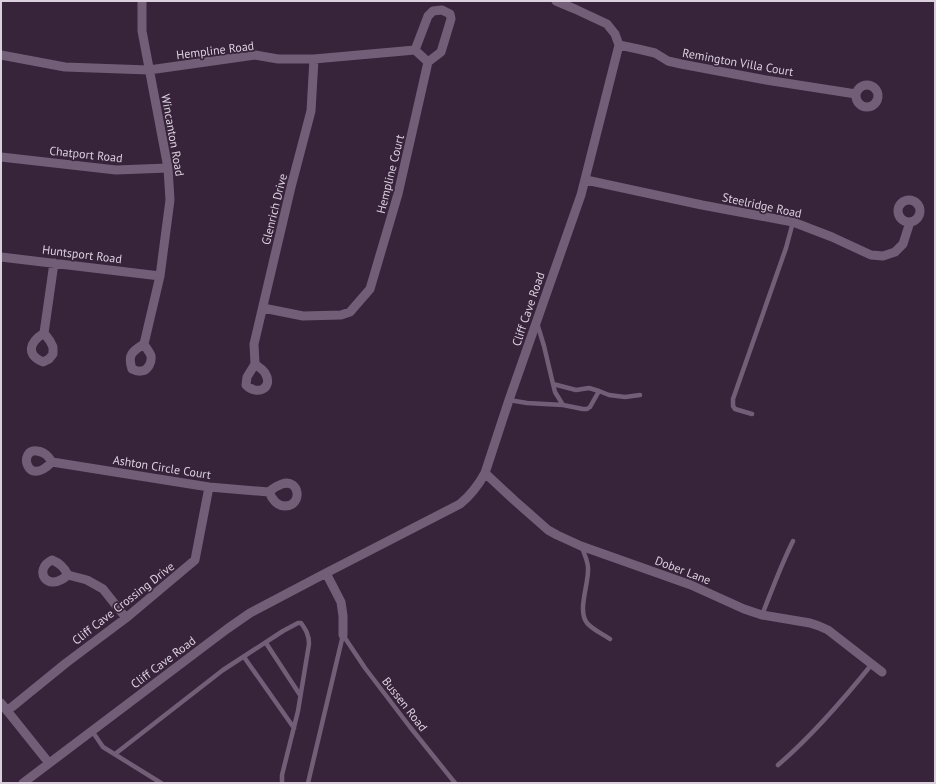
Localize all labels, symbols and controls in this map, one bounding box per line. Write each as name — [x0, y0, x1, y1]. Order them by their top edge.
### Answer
street label: Hempline Road — [175, 38, 255, 62]
street label: Remington Villa Court — [681, 45, 795, 79]
street label: Wincanton Road — [158, 93, 188, 177]
street label: Hempline Court — [373, 133, 407, 215]
street label: Chatport Road — [49, 143, 123, 165]
street label: Glenrich Drive — [258, 172, 290, 246]
street label: Steelridge Road — [721, 189, 803, 221]
street label: Huntsport Road — [41, 242, 123, 266]
street label: Cliff Cave Road — [508, 270, 548, 348]
street label: Ashton Circle Court — [112, 452, 212, 482]
street label: Dober Lane — [653, 552, 713, 588]
street label: Cliff Cave Crossing Drive — [69, 558, 177, 648]
street label: Cliff Cave Road — [128, 633, 198, 691]
street label: Bussen Road — [379, 674, 431, 734]

